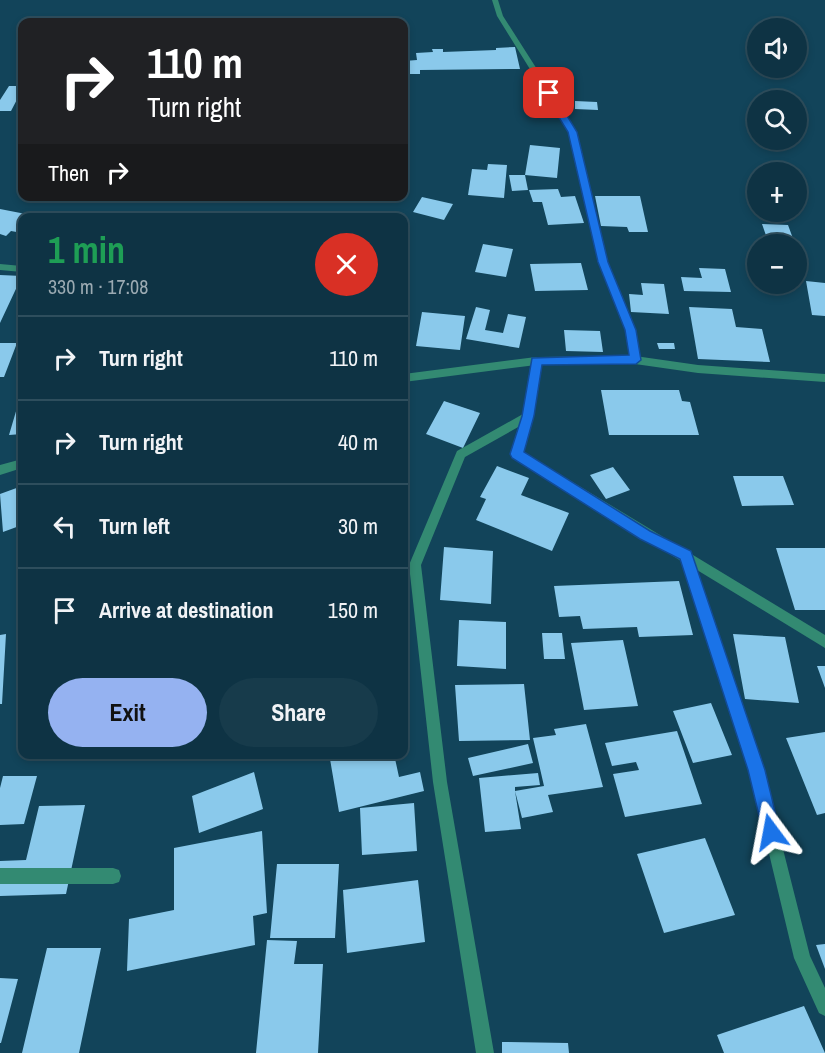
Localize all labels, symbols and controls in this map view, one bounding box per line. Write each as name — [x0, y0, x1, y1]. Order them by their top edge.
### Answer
map controls — [747, 18, 807, 294]
button: sound — [747, 18, 807, 78]
text: 110 m — [147, 35, 243, 91]
icon: right — [48, 42, 126, 120]
pin — [523, 67, 574, 118]
icon: arrive — [532, 76, 565, 109]
text: Turn right — [147, 89, 241, 125]
button: search — [747, 90, 807, 150]
icon: right — [101, 156, 134, 189]
text: Then — [48, 158, 89, 188]
button: + — [747, 162, 807, 222]
text: 1 min — [48, 226, 125, 274]
button: close — [315, 233, 378, 296]
button: − — [747, 234, 807, 294]
text: 330 m · 17:08 — [48, 273, 148, 300]
icon: right — [48, 342, 81, 375]
text: Turn right — [99, 343, 183, 373]
text: 110 m — [329, 343, 378, 373]
icon: right — [48, 426, 81, 459]
text: Turn right — [99, 427, 183, 457]
text: 40 m — [338, 427, 378, 457]
icon: left — [48, 510, 81, 543]
text: Turn left — [99, 511, 170, 541]
text: 30 m — [338, 511, 378, 541]
icon: arrive — [48, 594, 81, 627]
text: Arrive at destination — [99, 595, 273, 625]
text: 150 m — [328, 595, 378, 625]
button: Exit — [48, 678, 207, 747]
button: Share — [219, 678, 378, 747]
position arrow — [739, 800, 803, 864]

